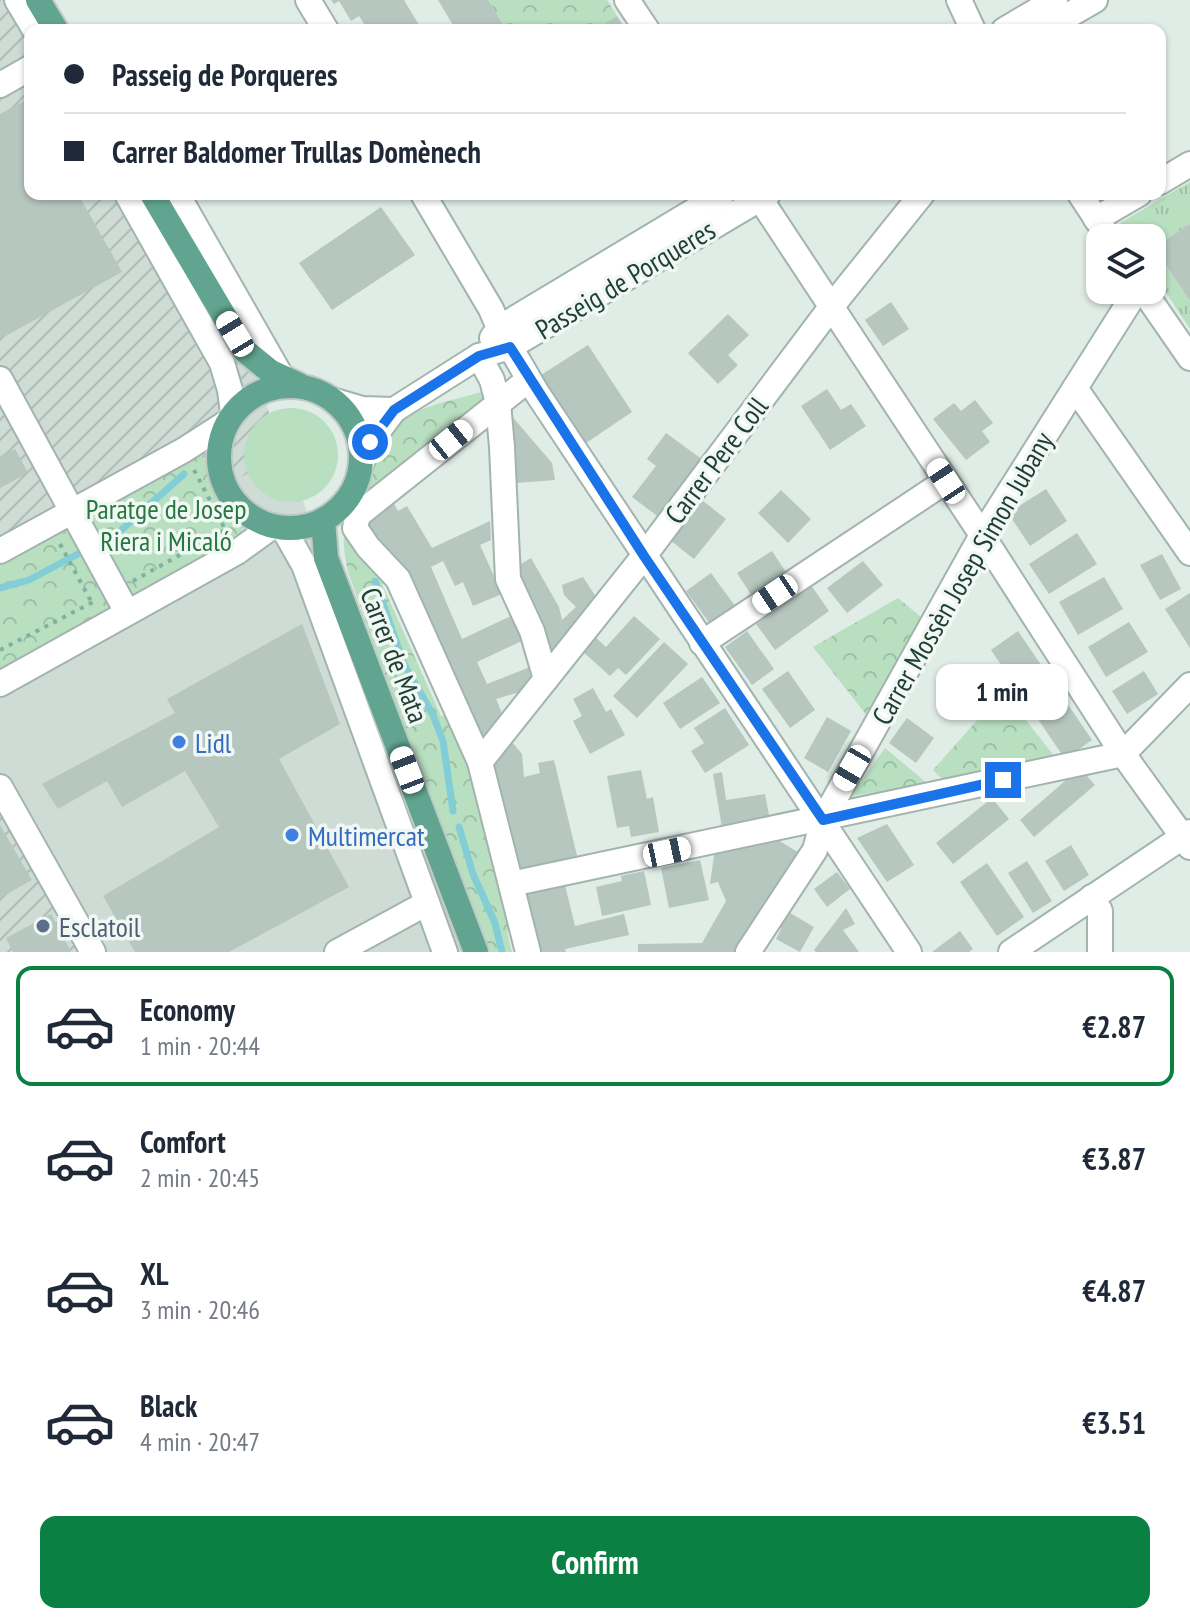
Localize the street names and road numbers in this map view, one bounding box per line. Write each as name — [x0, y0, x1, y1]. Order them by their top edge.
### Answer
street label: Passeig de Porqueres — [528, 211, 722, 347]
street label: Carrer Pere Coll — [656, 389, 776, 531]
street label: Carrer Mossèn Josep Simon Jubany — [863, 424, 1061, 731]
street label: Carrer de Mata — [352, 582, 438, 728]

